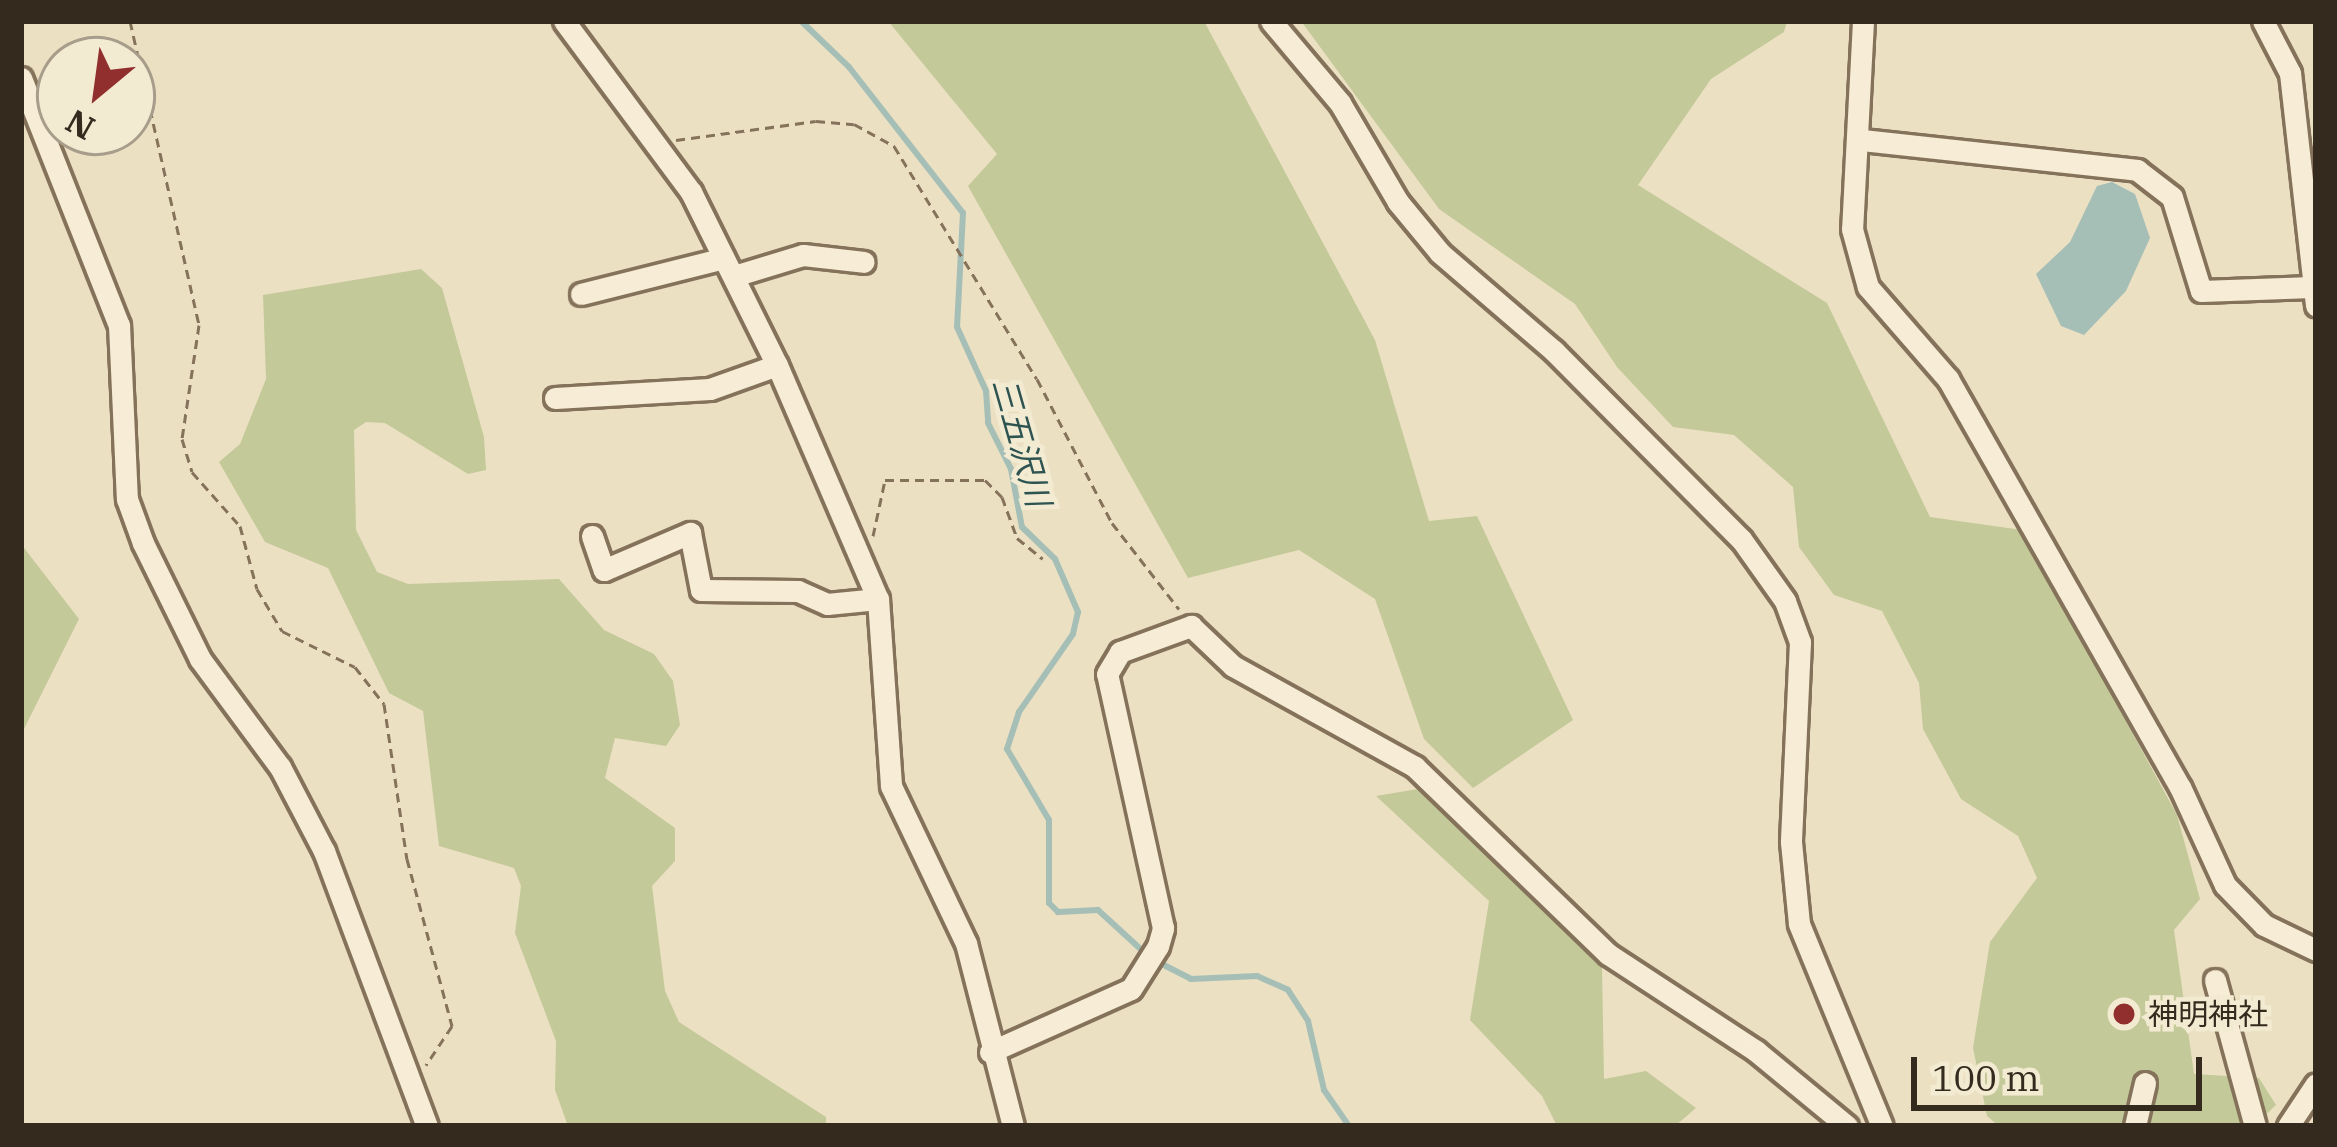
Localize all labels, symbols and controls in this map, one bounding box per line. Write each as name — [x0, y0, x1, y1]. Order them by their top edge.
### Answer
north arrow — [36, 36, 156, 156]
text: N — [58, 100, 102, 150]
water label: 三五沢川 — [985, 373, 1059, 511]
place label: 神明神社 — [2148, 996, 2268, 1032]
marker: 神明神社 — [2111, 1001, 2137, 1027]
scale bar — [1917, 1033, 2208, 1107]
text: 100 m — [1932, 1054, 2039, 1101]

